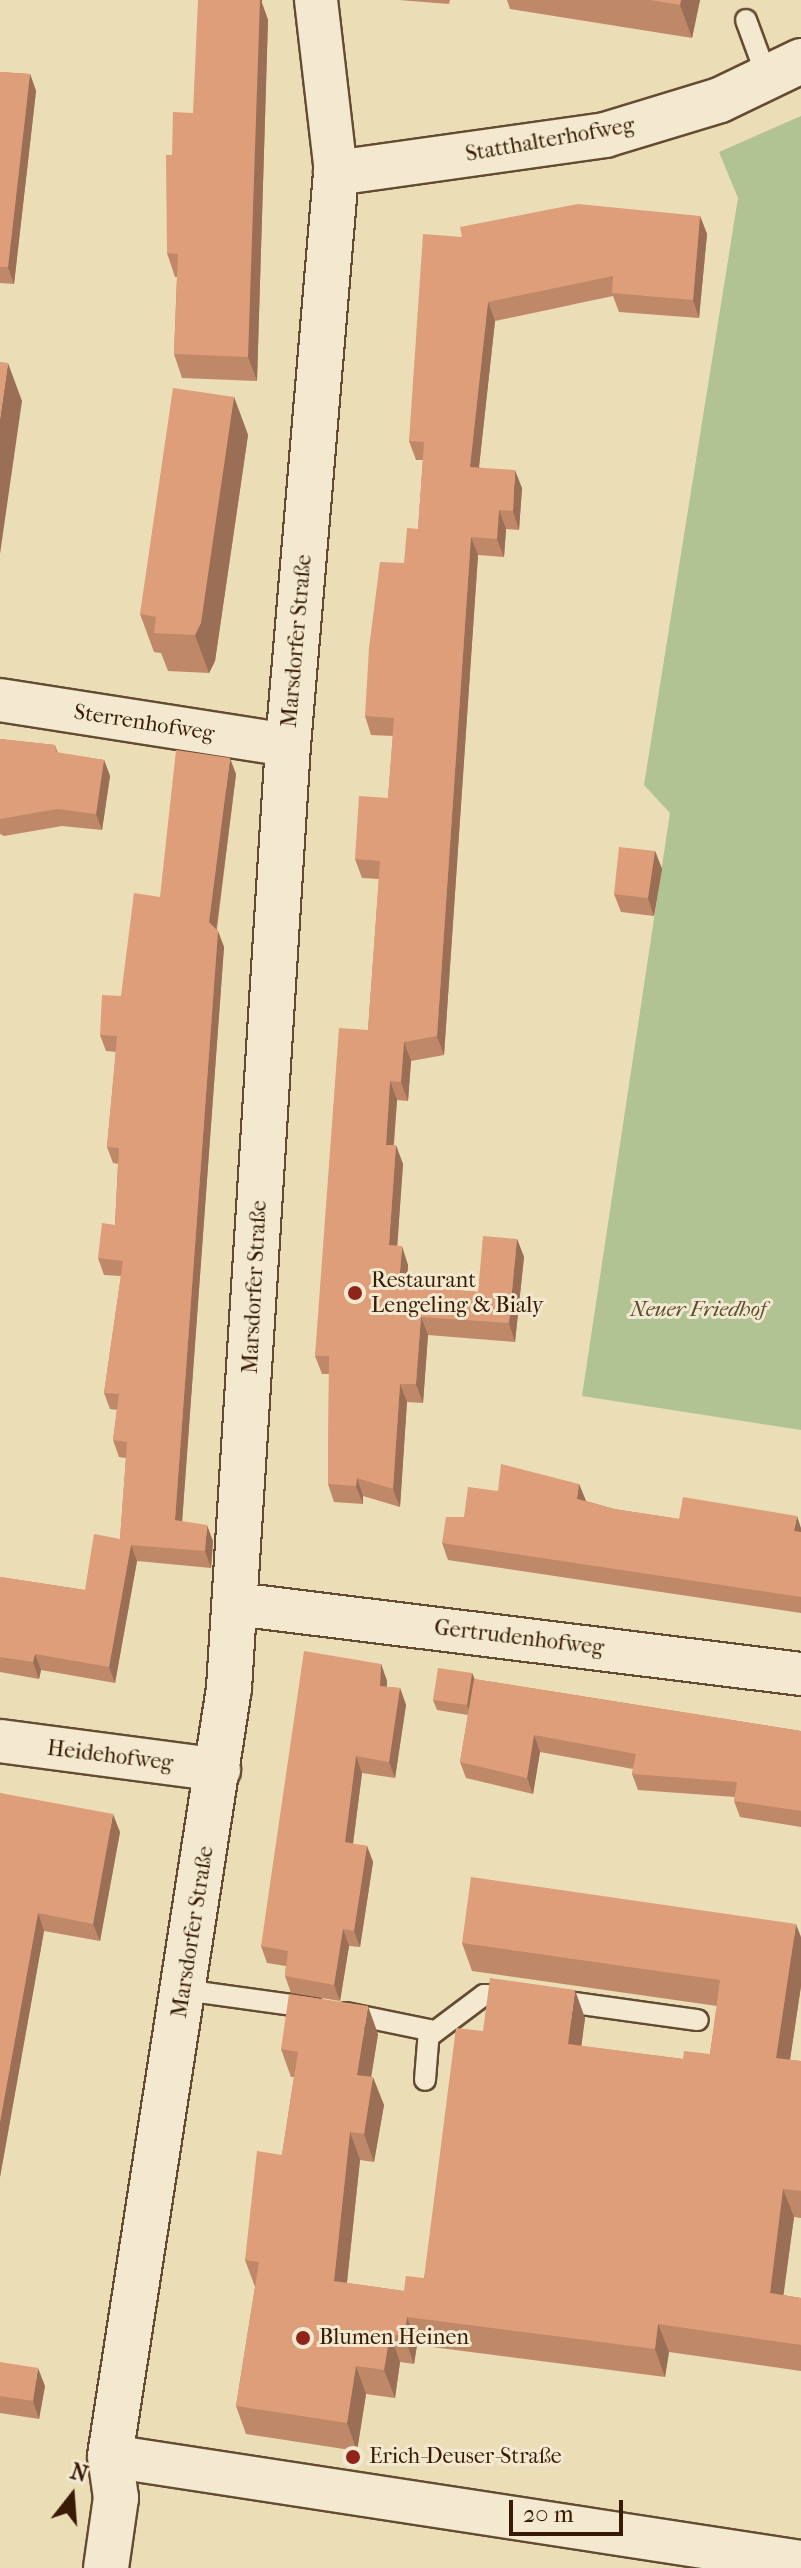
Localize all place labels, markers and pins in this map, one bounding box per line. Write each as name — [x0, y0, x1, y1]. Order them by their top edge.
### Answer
place label: Restaurant Lengeling & Bialy — [371, 1267, 544, 1318]
marker: Restaurant Lengeling & Bialy — [346, 1284, 364, 1302]
place label: Blumen Heinen — [319, 2325, 469, 2351]
marker: Blumen Heinen — [294, 2329, 312, 2347]
place label: Erich-Deuser-Straße — [369, 2444, 562, 2470]
marker: Erich-Deuser-Straße — [344, 2448, 362, 2466]

